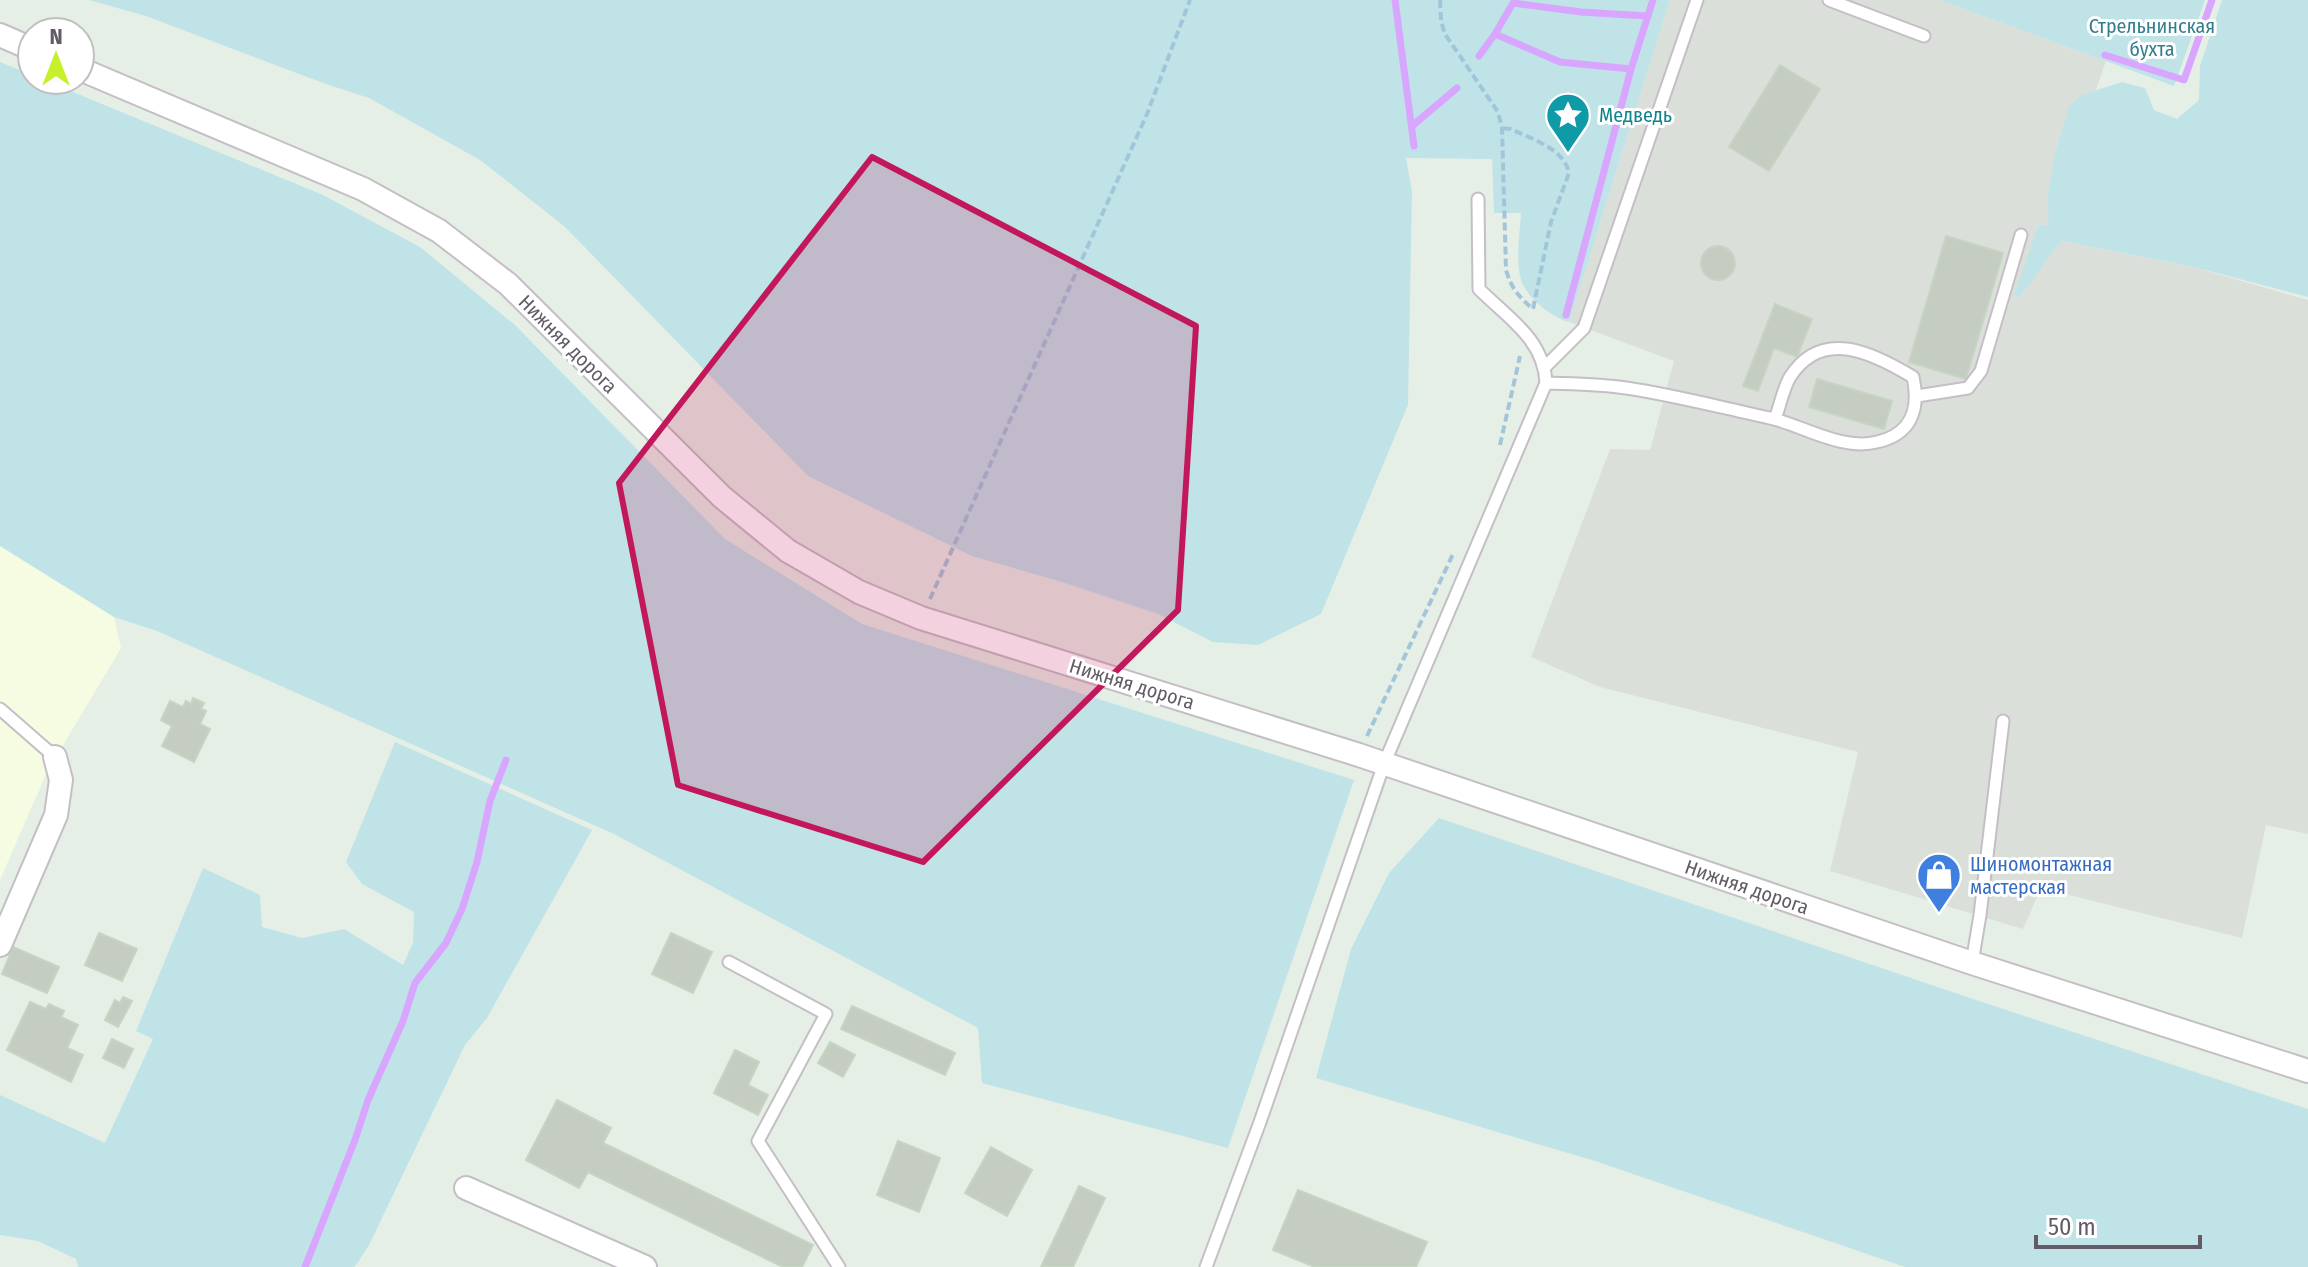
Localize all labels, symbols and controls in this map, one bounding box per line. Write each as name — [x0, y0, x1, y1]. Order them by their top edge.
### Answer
park label: Стрельнинская бухта — [2089, 14, 2215, 61]
north arrow — [16, 16, 96, 96]
text: N — [49, 23, 63, 50]
place icon: Медведь — [1544, 91, 1592, 154]
place label: Медведь — [1599, 103, 1672, 127]
street label: Нижняя дорога — [514, 290, 622, 398]
street label: Нижняя дорога — [1067, 654, 1197, 714]
shop icon: Шиномонтажная мастерская — [1915, 851, 1963, 914]
place label: Шиномонтажная мастерская — [1970, 852, 2112, 899]
street label: Нижняя дорога — [1682, 855, 1812, 919]
scale bar — [2036, 1199, 2200, 1249]
text: 50 m — [2048, 1213, 2096, 1241]

